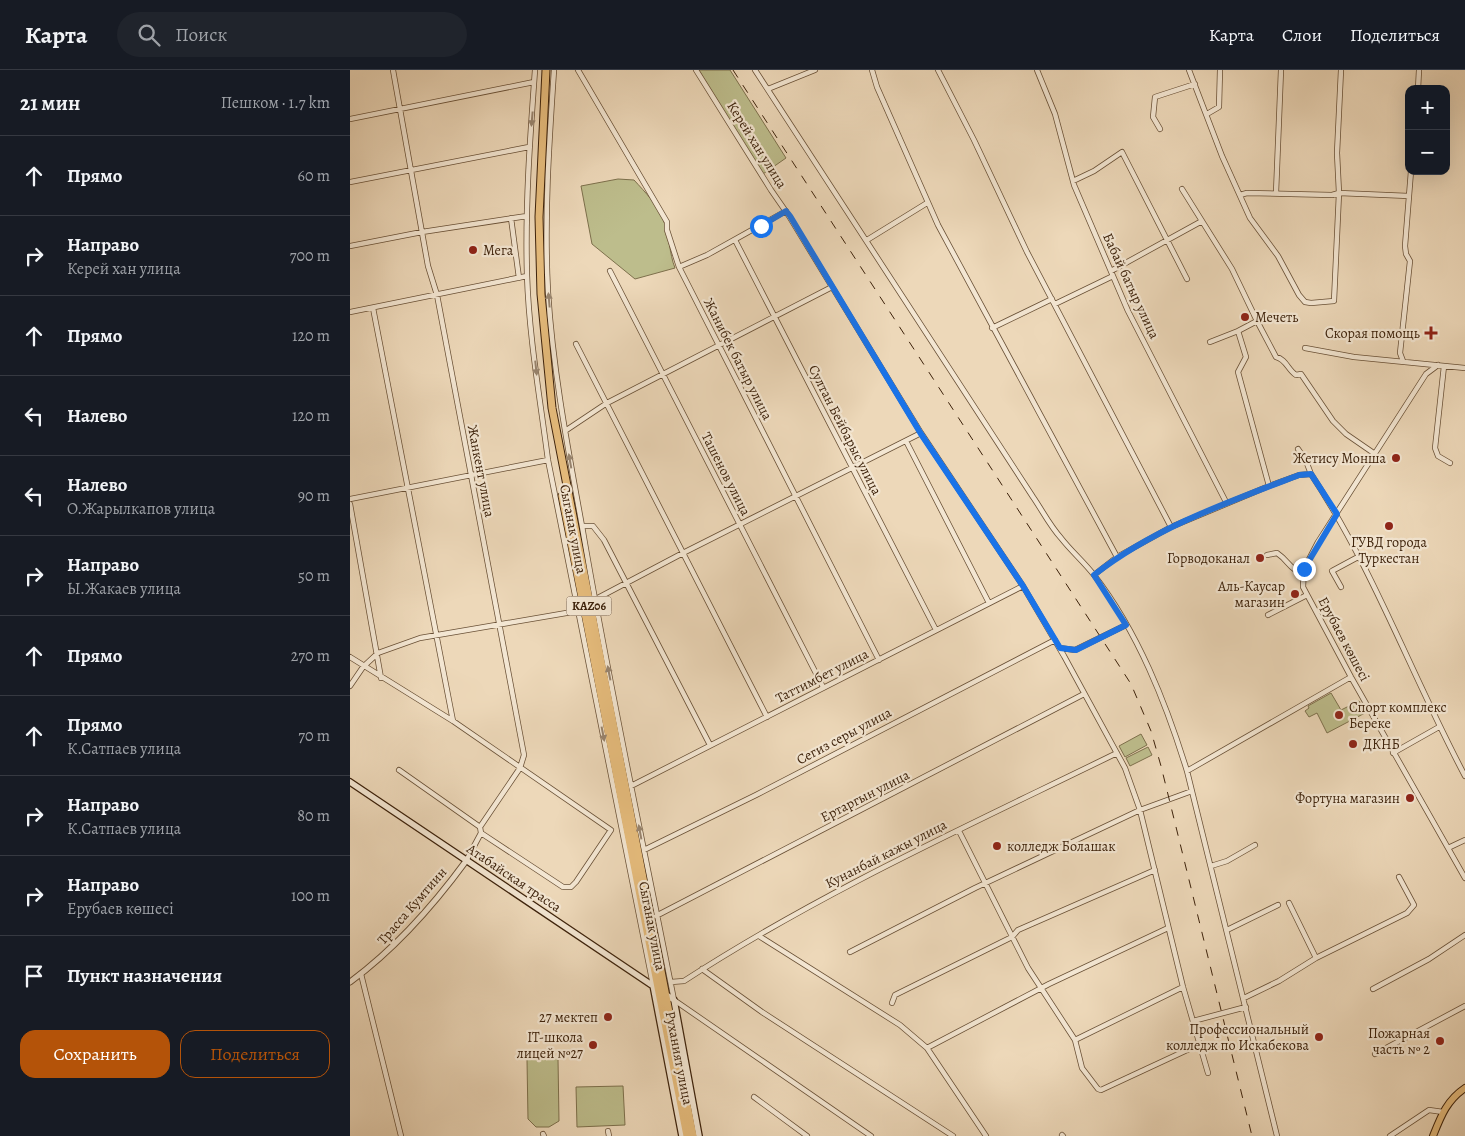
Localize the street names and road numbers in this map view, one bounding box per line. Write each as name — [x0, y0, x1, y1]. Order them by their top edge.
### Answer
street label: Керей хан улица — [723, 98, 792, 193]
street label: Бабай батыр улица — [1098, 230, 1164, 343]
street label: Жанибек батыр улица — [699, 295, 777, 424]
street label: Султан Бейбарыс улица — [804, 362, 886, 499]
street label: Жанкент улица — [463, 423, 499, 519]
street label: Ташенов улица — [697, 429, 756, 520]
street label: Сыганак улица — [555, 483, 591, 576]
street label: Ерубаев көшесі — [1314, 593, 1374, 685]
road number: KАZ06 — [566, 596, 612, 616]
street label: Таттимбет улица — [772, 644, 872, 708]
street label: Сегиз серы улица — [793, 703, 895, 769]
street label: Ертаргын улица — [817, 765, 913, 827]
street label: Кунанбай кажы улица — [822, 815, 951, 893]
street label: Атабайская трасса — [462, 839, 565, 917]
street label: Трасса Кумтиин — [373, 863, 451, 949]
street label: Сыганак улица — [634, 880, 670, 973]
street label: Руханият улица — [661, 1010, 698, 1107]

